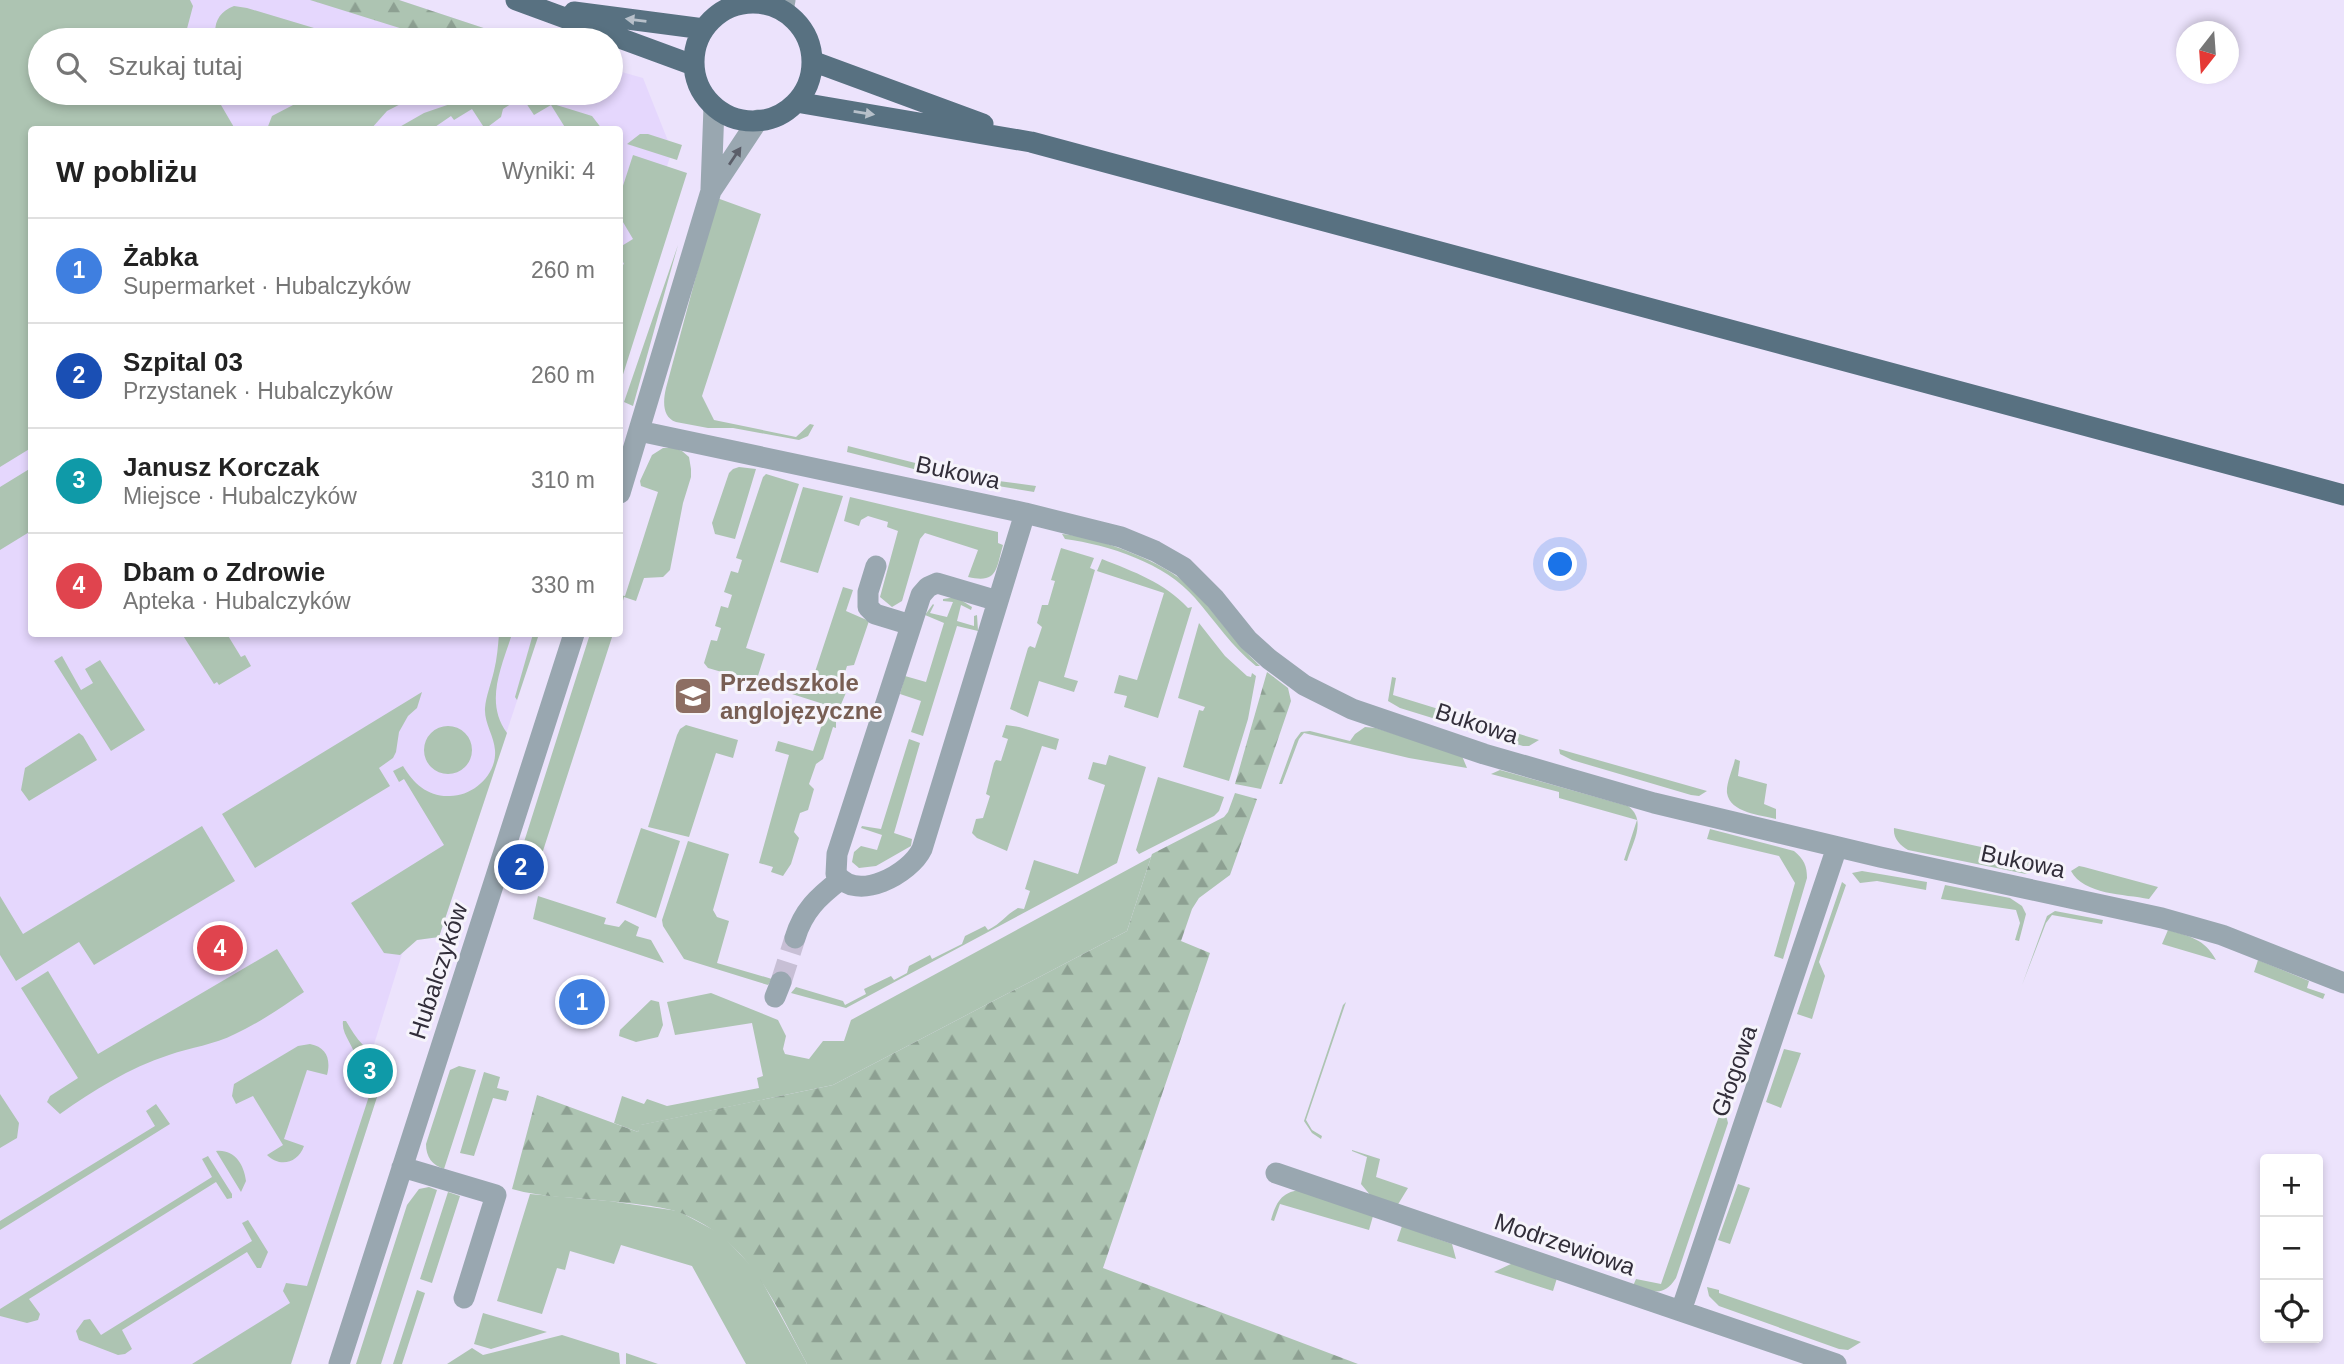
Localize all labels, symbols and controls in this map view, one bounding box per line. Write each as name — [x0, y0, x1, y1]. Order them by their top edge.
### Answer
one-way arrow — [625, 14, 647, 25]
north arrow — [2176, 21, 2239, 84]
search box — [28, 28, 623, 105]
icon: search — [52, 48, 90, 86]
text: Szukaj tutaj — [108, 51, 242, 81]
one-way arrow — [853, 108, 875, 119]
one-way arrow — [728, 147, 742, 165]
text: W pobliżu — [56, 155, 198, 188]
text: Wyniki: 4 — [502, 158, 595, 184]
text: Żabka — [123, 242, 198, 272]
text: 1 — [73, 257, 85, 283]
text: 260 m — [531, 257, 595, 283]
text: Supermarket · Hubalczyków — [123, 273, 411, 299]
text: Szpital 03 — [123, 347, 243, 377]
text: 2 — [73, 362, 85, 388]
text: 260 m — [531, 362, 595, 388]
text: Przystanek · Hubalczyków — [123, 378, 393, 404]
street label: Bukowa — [913, 450, 1003, 494]
text: Janusz Korczak — [123, 452, 320, 482]
text: 3 — [73, 467, 85, 493]
text: 310 m — [531, 467, 595, 493]
text: Miejsce · Hubalczyków — [123, 483, 357, 509]
your location — [1543, 547, 1577, 581]
text: Dbam o Zdrowie — [123, 557, 325, 587]
text: 4 — [73, 572, 85, 598]
text: 330 m — [531, 572, 595, 598]
text: Apteka · Hubalczyków — [123, 588, 351, 614]
place label: Przedszkole anglojęzyczne — [720, 669, 883, 724]
school or university icon: Przedszkole anglojęzyczne — [672, 675, 714, 717]
street label: Bukowa — [1432, 697, 1522, 749]
street label: Bukowa — [1978, 839, 2068, 883]
pin: 2 — [498, 841, 544, 893]
street label: Hubalczyków — [403, 899, 473, 1042]
pin: 4 — [197, 922, 243, 974]
pin: 1 — [559, 976, 605, 1028]
street label: Głogowa — [1706, 1021, 1762, 1120]
pin: 3 — [347, 1045, 393, 1097]
map controls — [2260, 1154, 2323, 1343]
button: + — [2260, 1154, 2323, 1217]
street label: Modrzewiowa — [1491, 1207, 1639, 1281]
button: − — [2260, 1217, 2323, 1280]
button: locate — [2260, 1280, 2323, 1343]

